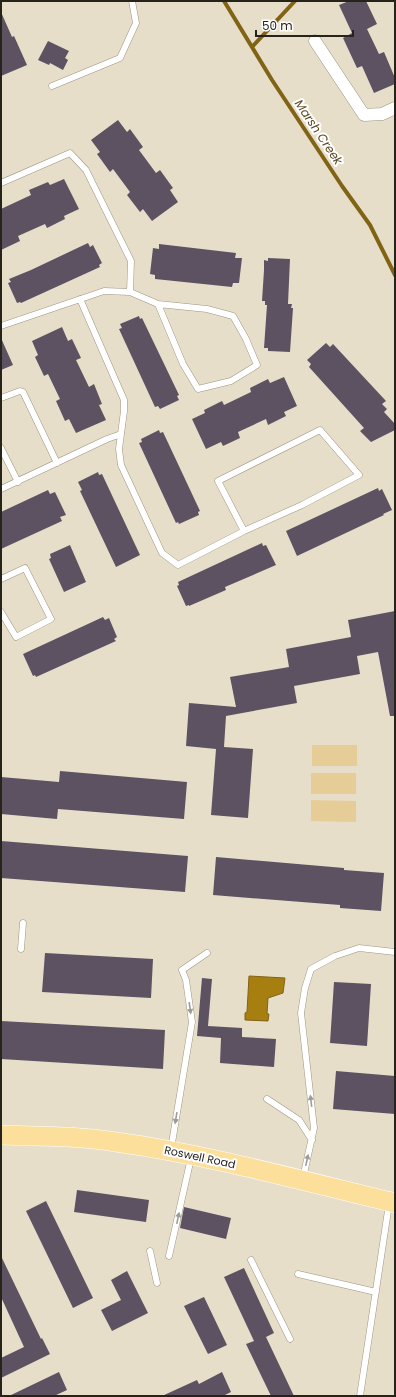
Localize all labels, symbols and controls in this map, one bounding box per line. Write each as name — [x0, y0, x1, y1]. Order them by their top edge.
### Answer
scale bar — [256, 12, 353, 38]
text: 50 m — [262, 17, 293, 34]
water label: Marsh Creek — [291, 96, 348, 169]
one-way arrow — [187, 1002, 193, 1014]
one-way arrow — [308, 1095, 314, 1107]
one-way arrow — [173, 1112, 179, 1124]
street label: Roswell Road — [163, 1142, 237, 1172]
one-way arrow — [305, 1154, 311, 1167]
one-way arrow — [175, 1212, 181, 1224]

